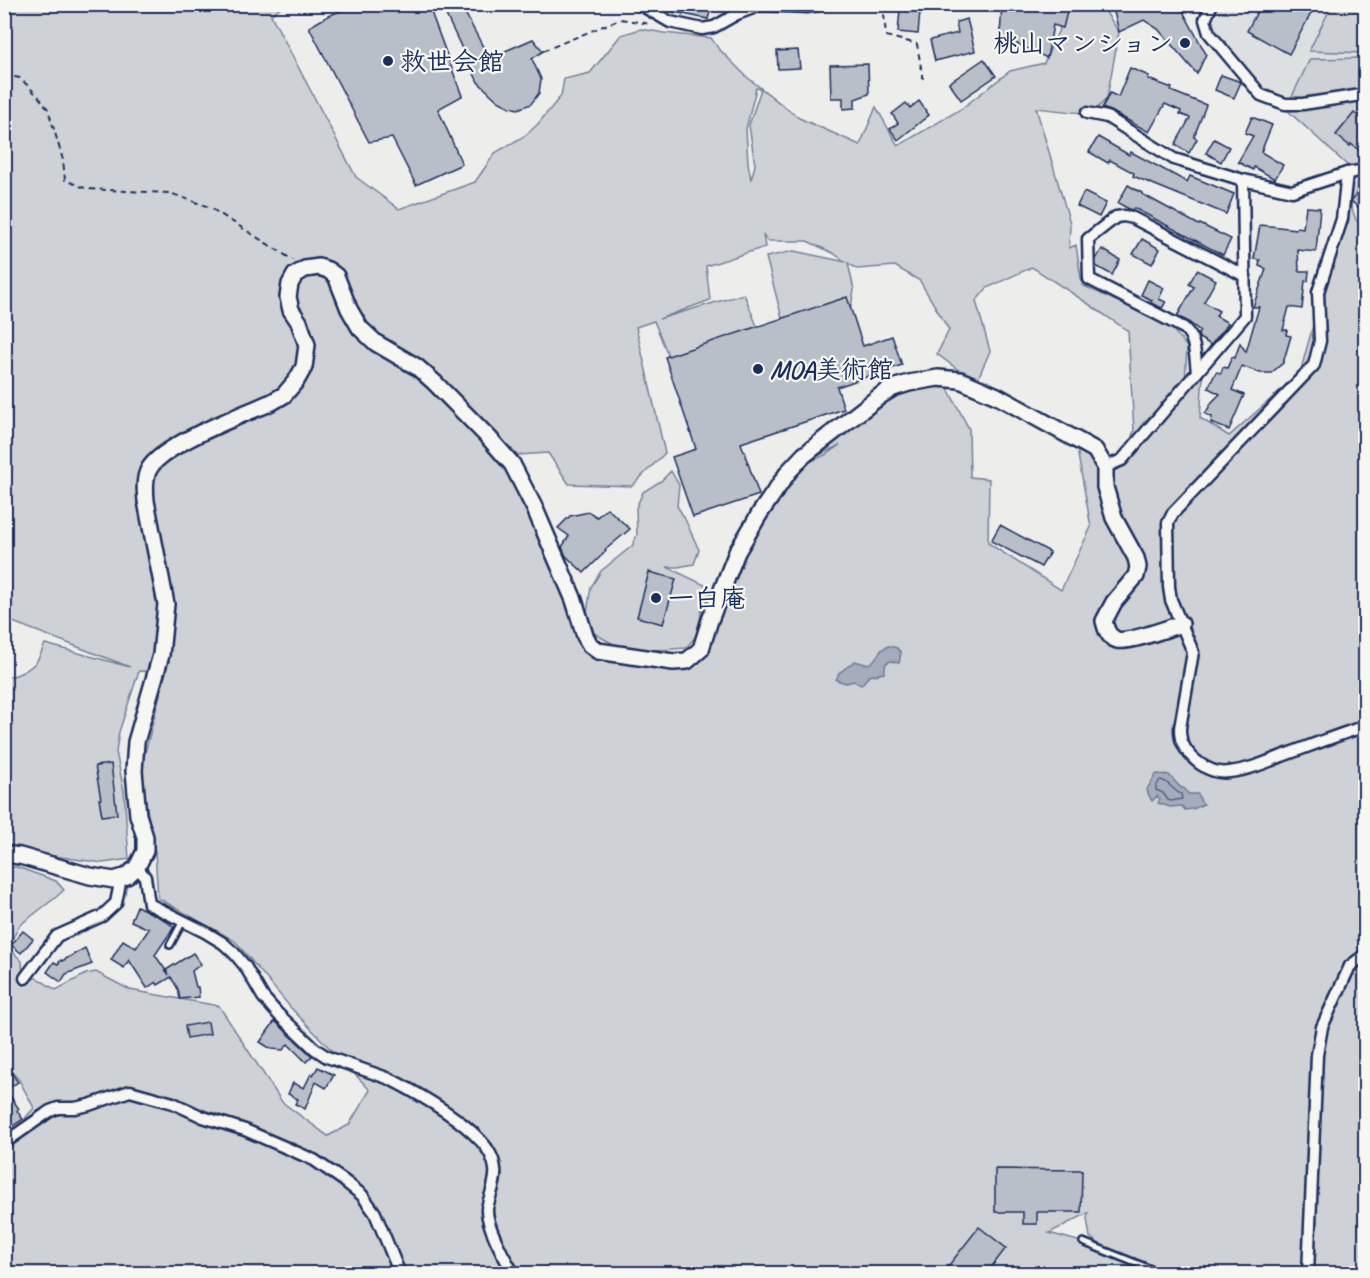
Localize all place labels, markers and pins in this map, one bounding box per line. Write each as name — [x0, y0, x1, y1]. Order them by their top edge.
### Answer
place label: 桃山マンション — [993, 27, 1173, 60]
marker: 桃山マンション — [1178, 36, 1192, 50]
place label: 救世会館 — [400, 45, 504, 78]
marker: 救世会館 — [381, 54, 395, 68]
place label: MOA美術館 — [770, 353, 893, 386]
marker: MOA美術館 — [751, 362, 765, 376]
place label: 一白庵 — [668, 582, 746, 615]
marker: 一白庵 — [649, 591, 663, 605]

